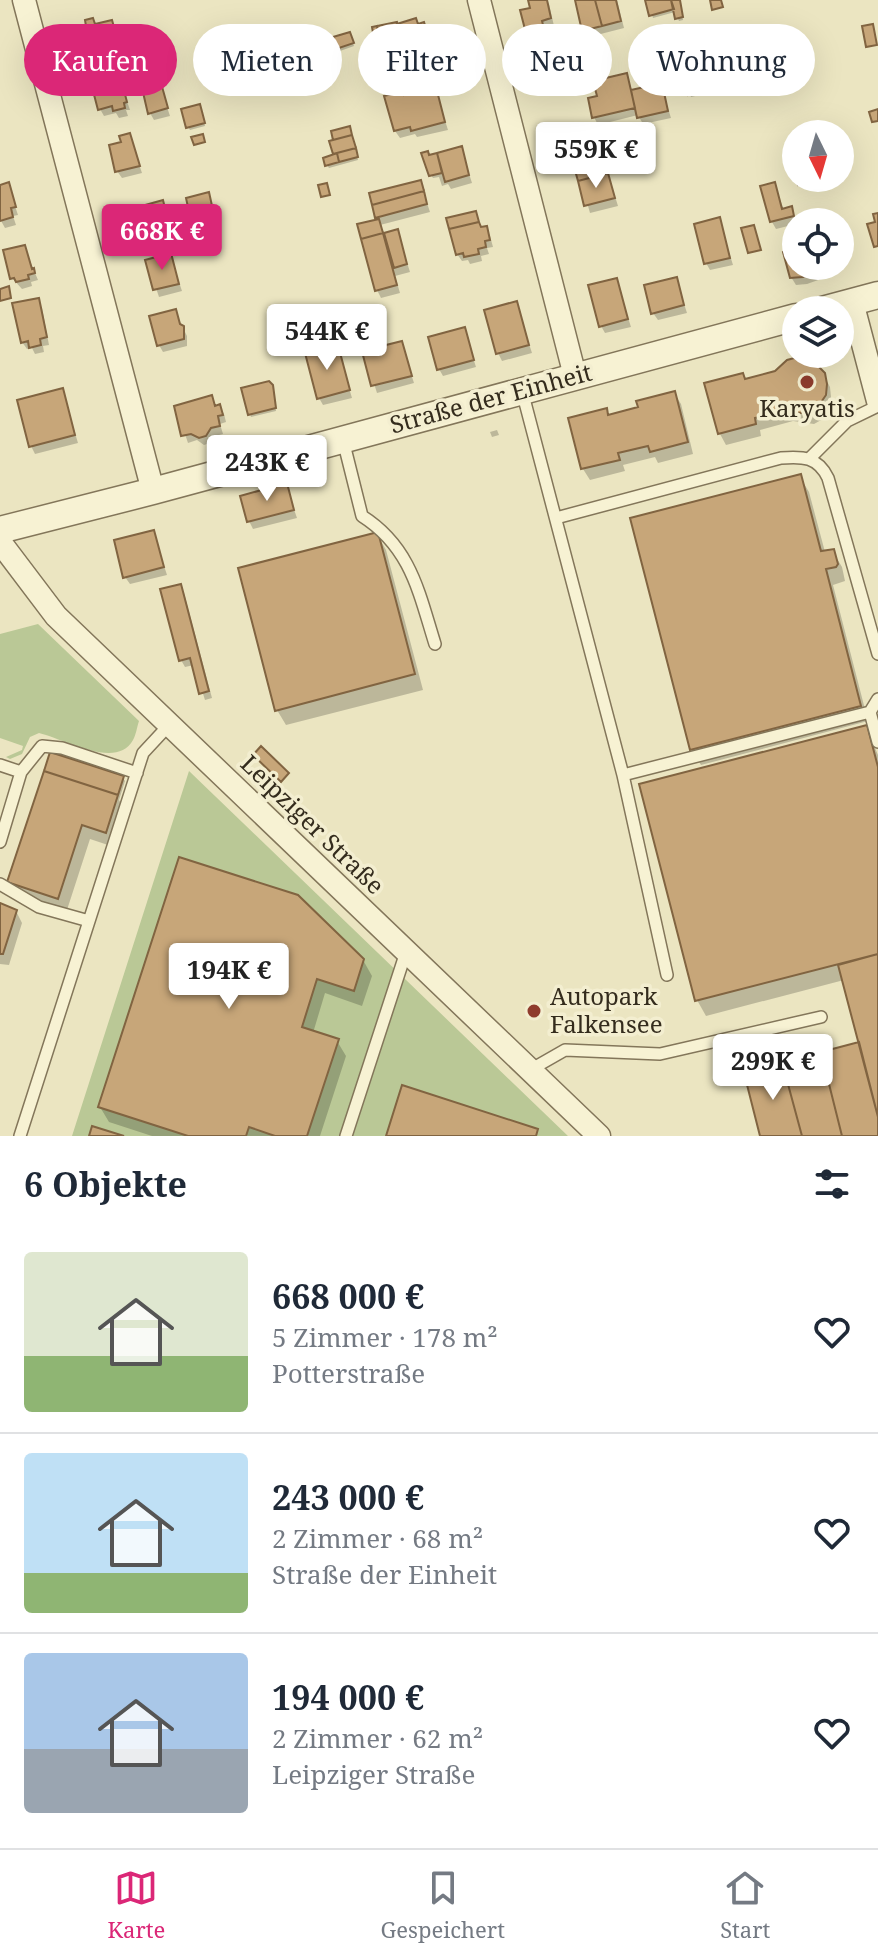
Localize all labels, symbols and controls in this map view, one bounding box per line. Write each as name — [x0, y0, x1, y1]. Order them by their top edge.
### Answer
chip: Kaufen — [24, 24, 177, 96]
chip: Mieten — [193, 24, 342, 96]
chip: Filter — [358, 24, 486, 96]
chip: Neu — [502, 24, 612, 96]
chip: Wohnung — [628, 24, 815, 96]
north arrow — [782, 120, 854, 192]
map controls — [782, 120, 854, 368]
pin: 559K € — [531, 122, 661, 190]
text: 559K € — [554, 130, 638, 166]
pin: 668K € — [97, 204, 227, 272]
button: locate — [782, 208, 854, 280]
text: 668K € — [120, 212, 204, 248]
button: layers — [782, 296, 854, 368]
pin: 544K € — [262, 304, 392, 372]
text: 544K € — [285, 312, 369, 348]
street label: Straße der Einheit — [386, 355, 595, 440]
marker: Karyatis — [798, 373, 816, 391]
place label: Karyatis — [759, 391, 855, 424]
pin: 243K € — [202, 435, 332, 503]
text: 243K € — [225, 443, 309, 479]
street label: Leipziger Straße — [234, 747, 392, 901]
pin: 194K € — [164, 943, 294, 1011]
text: 194K € — [187, 951, 271, 987]
place label: Autopark Falkensee — [550, 979, 663, 1040]
marker: Autopark Falkensee — [525, 1002, 543, 1020]
pin: 299K € — [708, 1034, 838, 1102]
text: 299K € — [731, 1042, 815, 1078]
text: 6 Objekte — [24, 1161, 187, 1207]
icon: filters — [810, 1162, 854, 1206]
text: 668 000 € — [272, 1273, 424, 1319]
icon: home — [88, 1284, 184, 1380]
icon: heart — [810, 1310, 854, 1354]
text: 5 Zimmer · 178 m² — [272, 1319, 498, 1355]
text: Potterstraße — [272, 1355, 425, 1391]
text: 243 000 € — [272, 1474, 424, 1520]
icon: home — [88, 1485, 184, 1581]
icon: heart — [810, 1511, 854, 1555]
text: 2 Zimmer · 68 m² — [272, 1520, 483, 1556]
text: Straße der Einheit — [272, 1556, 497, 1592]
text: 194 000 € — [272, 1674, 424, 1720]
icon: home — [88, 1685, 184, 1781]
icon: heart — [810, 1711, 854, 1755]
text: 2 Zimmer · 62 m² — [272, 1720, 483, 1756]
text: Leipziger Straße — [272, 1756, 475, 1792]
tab: Karte — [108, 1866, 165, 1944]
tab: Gespeichert — [381, 1866, 505, 1944]
tab: Start — [720, 1866, 770, 1944]

